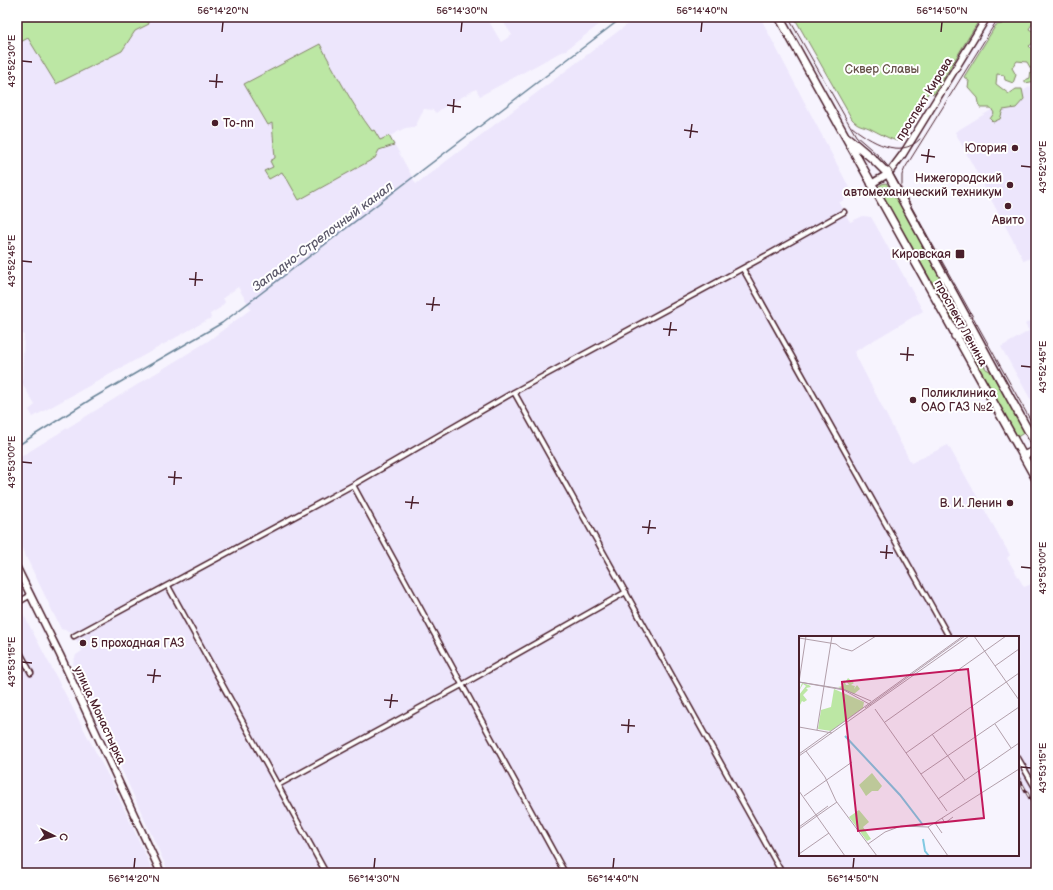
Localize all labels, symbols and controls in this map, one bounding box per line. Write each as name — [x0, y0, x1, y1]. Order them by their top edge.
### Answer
text: 56°14'20"N — [197, 5, 249, 17]
text: 56°14'30"N — [436, 5, 488, 17]
text: 56°14'40"N — [676, 5, 728, 17]
text: 56°14'50"N — [916, 5, 968, 17]
text: 43°52'30"E — [6, 34, 18, 87]
street label: проспект Кирова — [893, 55, 956, 144]
park label: Сквер Славы — [845, 62, 919, 77]
place label: To-nn — [223, 116, 254, 131]
marker: To-nn — [210, 118, 220, 128]
text: 43°52'30"E — [1037, 140, 1049, 193]
place label: Югория — [964, 141, 1007, 156]
marker: Югория — [1010, 143, 1020, 153]
place label: Нижегородский автомеханический техникум — [844, 171, 1002, 200]
water label: Западно-Стрелочный канал — [249, 178, 397, 295]
marker: Нижегородский автомеханический техникум — [1005, 180, 1015, 190]
marker: Авито — [1003, 201, 1013, 211]
place label: Авито — [991, 213, 1024, 228]
text: 43°52'45"E — [6, 234, 18, 287]
place label: Кировская — [891, 247, 951, 262]
marker: Кировская — [954, 248, 966, 260]
street label: проспект Ленина — [931, 277, 990, 369]
text: 43°52'45"E — [1037, 340, 1049, 393]
place label: Поликлиника ОАО ГАЗ №2 — [921, 386, 996, 415]
marker: Поликлиника ОАО ГАЗ №2 — [908, 395, 918, 405]
text: 43°53'00"E — [6, 435, 18, 488]
place label: В. И. Ленин — [940, 496, 1002, 511]
marker: В. И. Ленин — [1005, 498, 1015, 508]
text: 43°53'00"E — [1037, 541, 1049, 594]
text: 43°53'15"E — [6, 636, 18, 687]
place label: 5 проходная ГАЗ — [91, 636, 184, 651]
inset map — [799, 636, 1019, 856]
marker: 5 проходная ГАЗ — [78, 638, 88, 648]
street label: улица Монастырка — [70, 664, 129, 767]
text: 43°53'15"E — [1037, 742, 1049, 793]
north arrow — [34, 816, 74, 856]
text: С — [57, 833, 70, 842]
text: 56°14'20"N — [108, 873, 160, 885]
text: 56°14'30"N — [348, 873, 400, 885]
text: 56°14'40"N — [587, 873, 639, 885]
text: 56°14'50"N — [827, 873, 879, 885]

